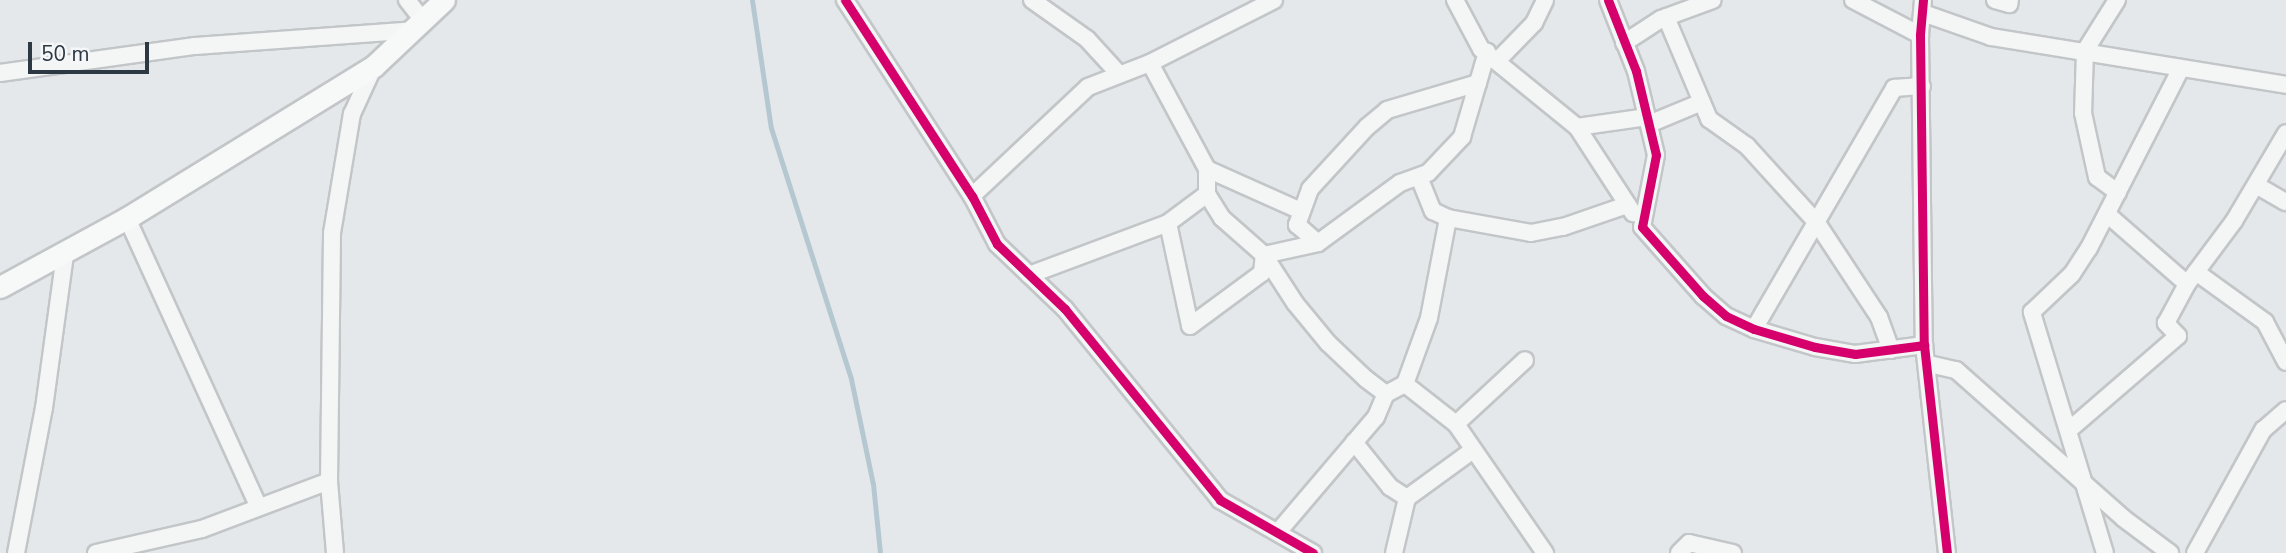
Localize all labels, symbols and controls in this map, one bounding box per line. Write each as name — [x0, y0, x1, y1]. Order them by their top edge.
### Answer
scale bar — [32, 28, 152, 72]
text: 50 m — [41, 40, 90, 68]

